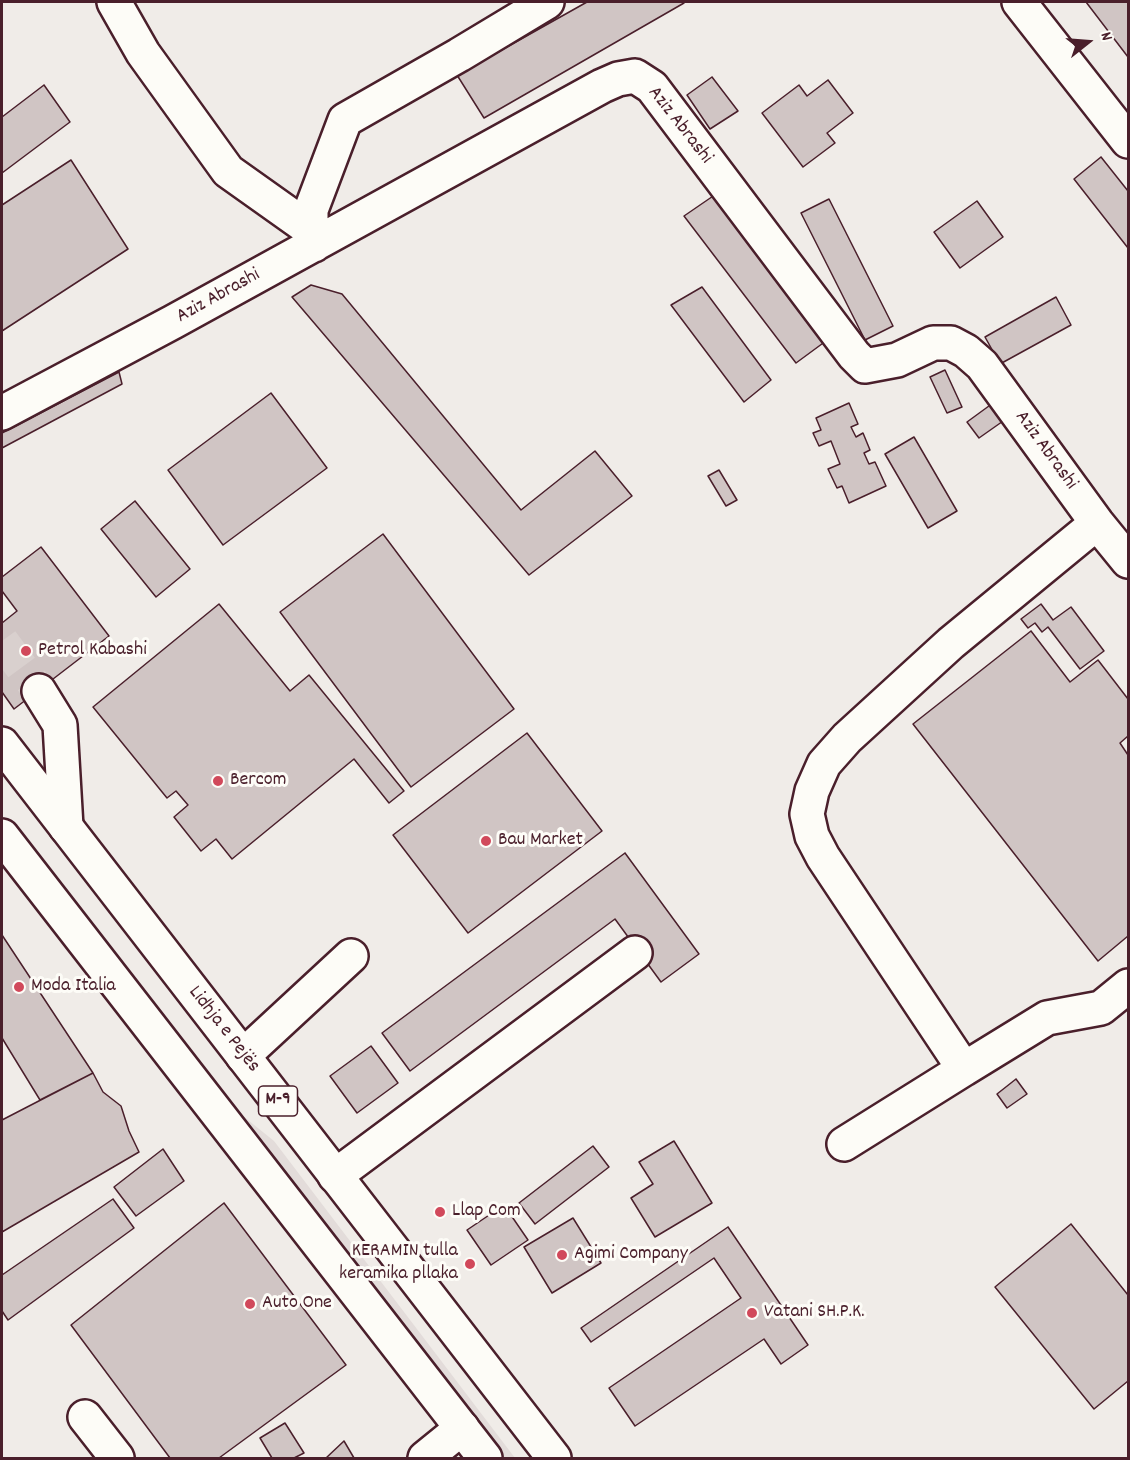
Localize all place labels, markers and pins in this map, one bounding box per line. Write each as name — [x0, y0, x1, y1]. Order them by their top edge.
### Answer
place label: Petrol Kabashi — [38, 639, 147, 663]
marker: Petrol Kabashi — [19, 644, 33, 658]
place label: Bercom — [230, 769, 286, 793]
marker: Bercom — [211, 774, 225, 788]
place label: Bau Market — [498, 829, 583, 853]
marker: Bau Market — [479, 834, 493, 848]
place label: Moda Italia — [31, 975, 116, 999]
marker: Moda Italia — [12, 980, 26, 994]
place label: Llap Com — [452, 1200, 521, 1224]
marker: Llap Com — [433, 1205, 447, 1219]
place label: KERAMIN tulla keramika pllaka — [339, 1240, 458, 1287]
place label: Agimi Company — [574, 1243, 688, 1267]
marker: Agimi Company — [555, 1248, 569, 1262]
marker: KERAMIN tulla keramika pllaka — [463, 1257, 477, 1271]
place label: Auto One — [262, 1292, 332, 1316]
marker: Auto One — [243, 1297, 257, 1311]
place label: Vatani SH.P.K. — [764, 1301, 865, 1325]
marker: Vatani SH.P.K. — [745, 1306, 759, 1320]

